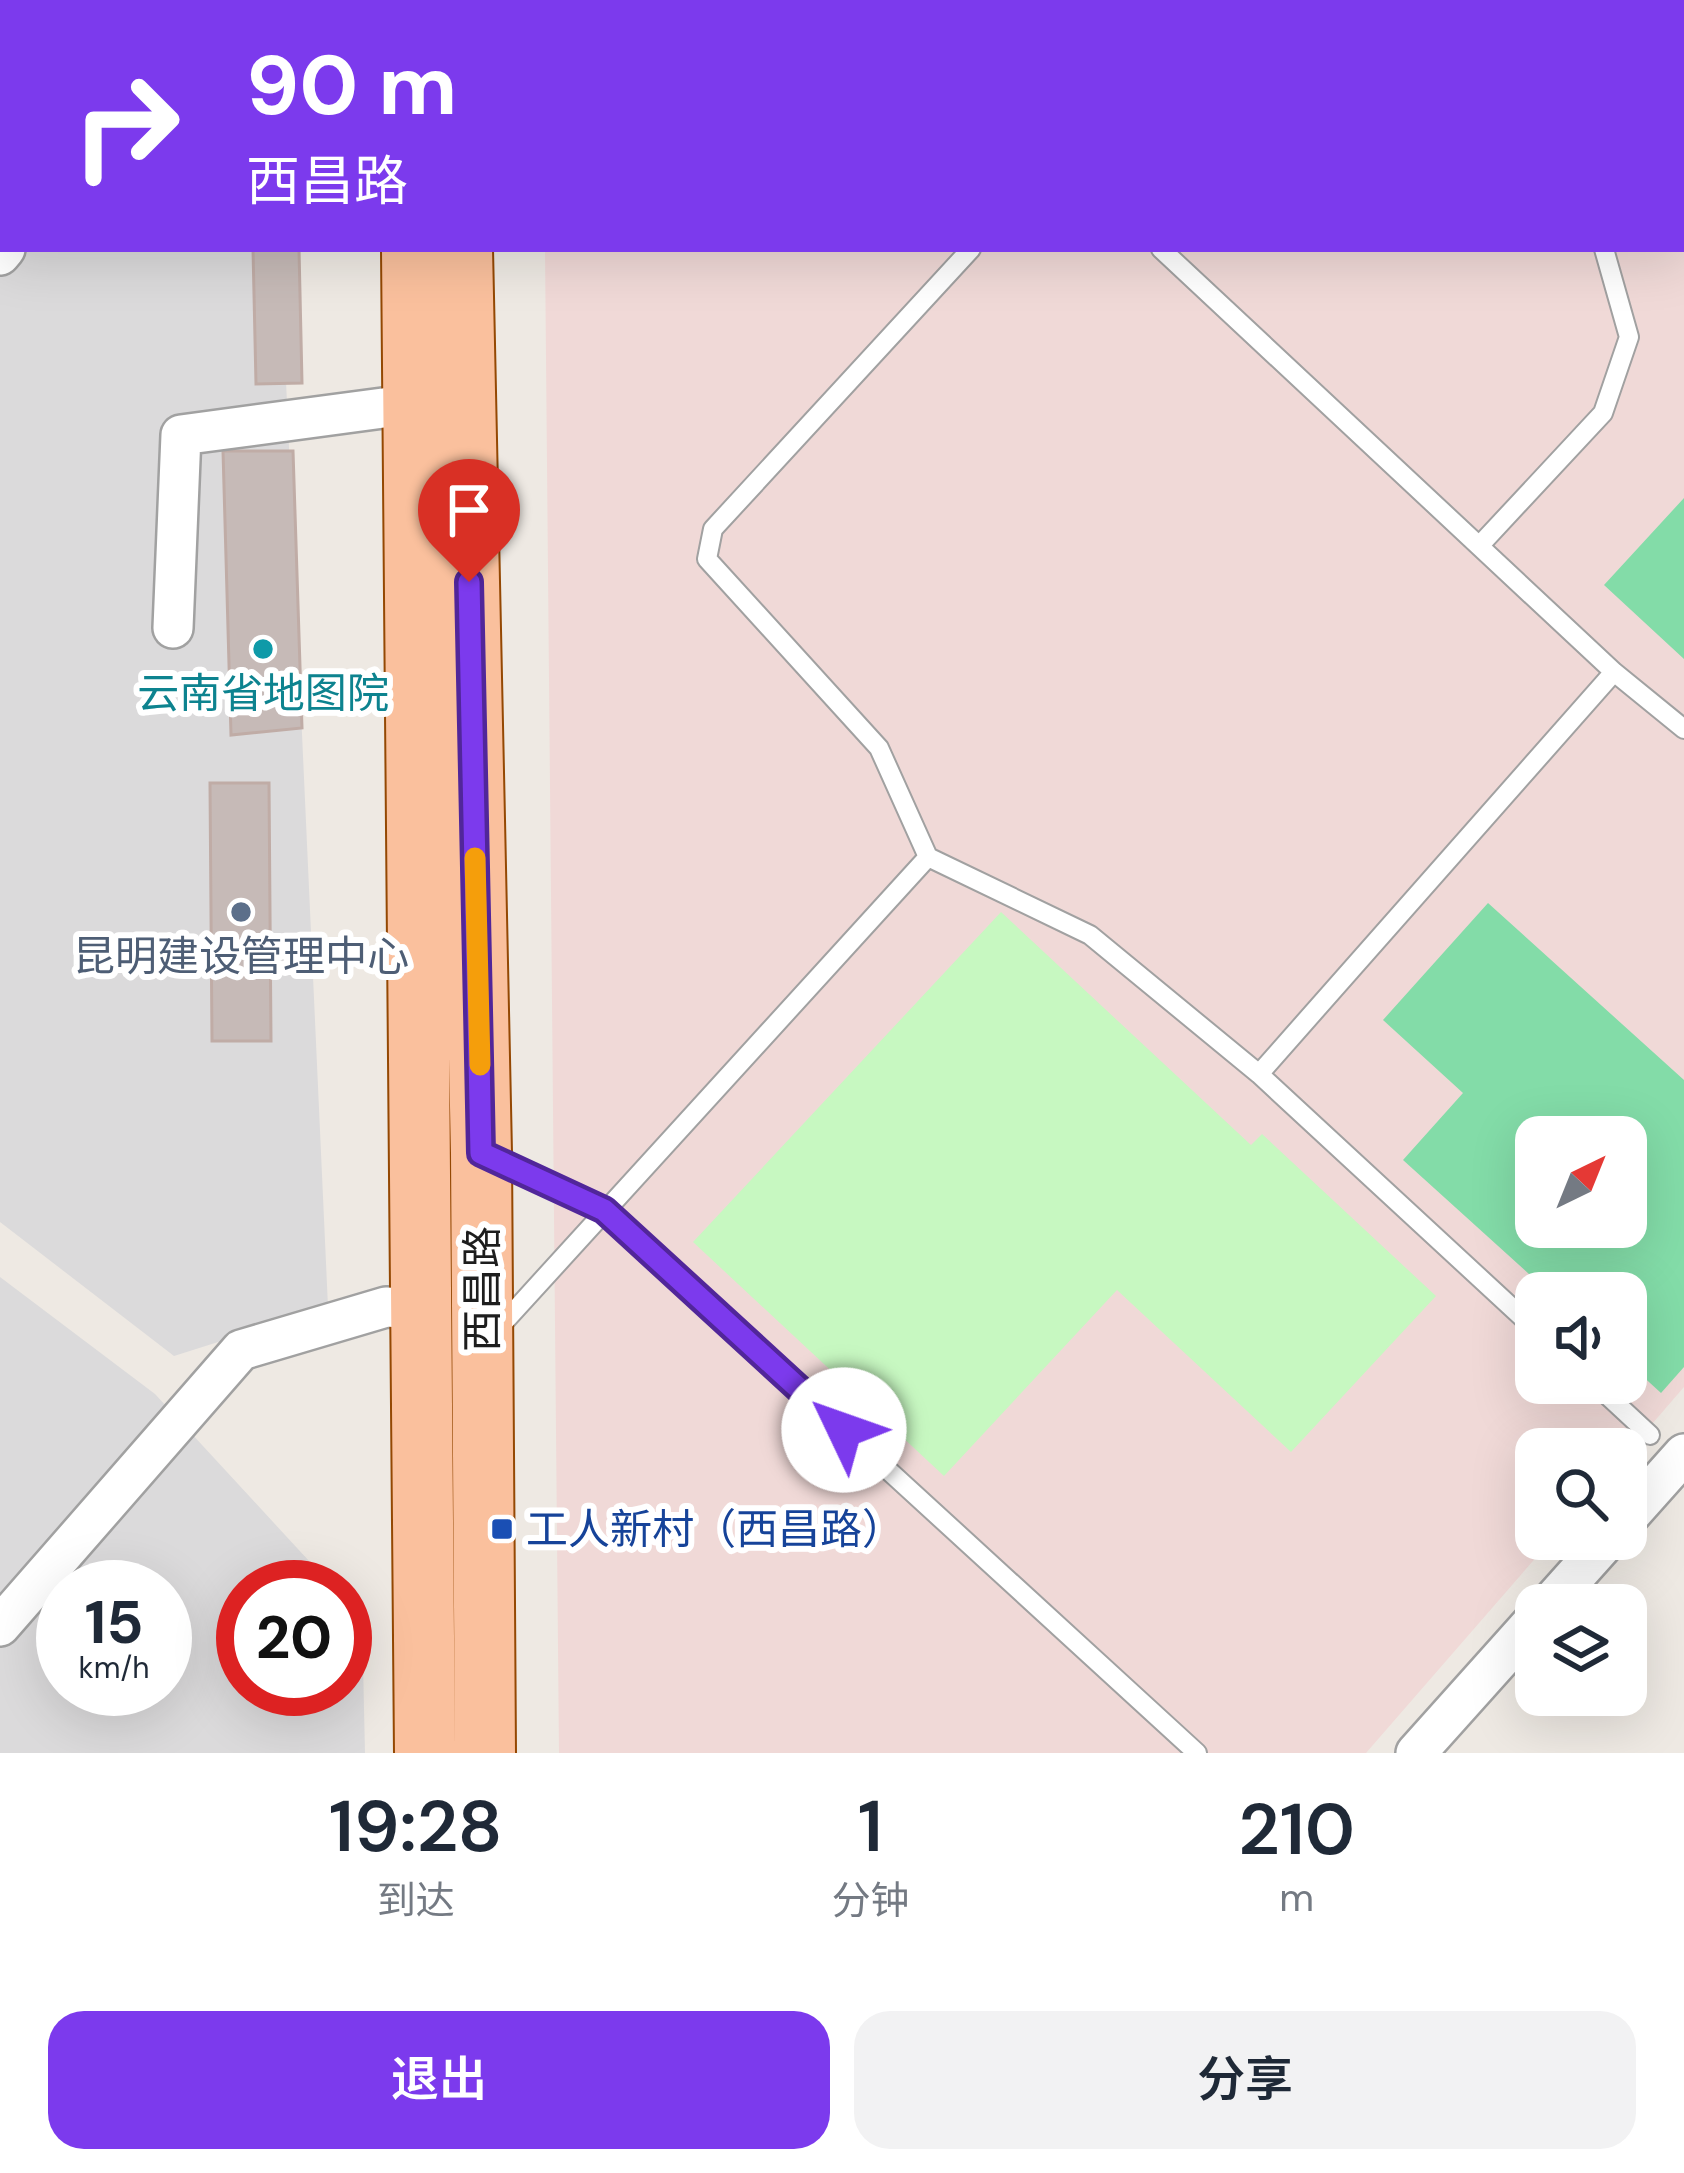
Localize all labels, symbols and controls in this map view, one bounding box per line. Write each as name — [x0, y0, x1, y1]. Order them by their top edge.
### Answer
text: 90 m — [246, 31, 457, 140]
icon: right — [48, 48, 204, 204]
text: 西昌路 — [246, 146, 408, 217]
pin — [418, 459, 520, 582]
icon: arrive — [436, 477, 502, 543]
marker: 云南省地图院 — [250, 636, 276, 662]
place label: 云南省地图院 — [137, 666, 389, 721]
marker: 昆明建设管理中心 — [228, 899, 254, 925]
place label: 昆明建设管理中心 — [73, 929, 409, 984]
north arrow — [1515, 1116, 1647, 1248]
map controls — [1515, 1116, 1647, 1716]
street label: 西昌路 — [455, 1226, 510, 1352]
button: sound — [1515, 1272, 1647, 1404]
position arrow — [781, 1367, 907, 1493]
button: search — [1515, 1428, 1647, 1560]
place label: 工人新村（西昌路） — [526, 1502, 904, 1557]
marker: 工人新村（西昌路） — [489, 1516, 515, 1542]
speed limit sign: 20 — [216, 1560, 372, 1716]
text: 15 — [84, 1583, 144, 1662]
button: layers — [1515, 1584, 1647, 1716]
text: km/h — [79, 1648, 149, 1687]
text: 19:28 — [329, 1780, 503, 1873]
text: 1 — [858, 1780, 883, 1873]
text: 210 — [1238, 1783, 1355, 1876]
text: m — [1279, 1872, 1314, 1923]
text: 到达 — [377, 1875, 455, 1926]
text: 分钟 — [831, 1875, 909, 1926]
button: 退出 — [48, 2011, 830, 2149]
button: 分享 — [854, 2011, 1636, 2149]

